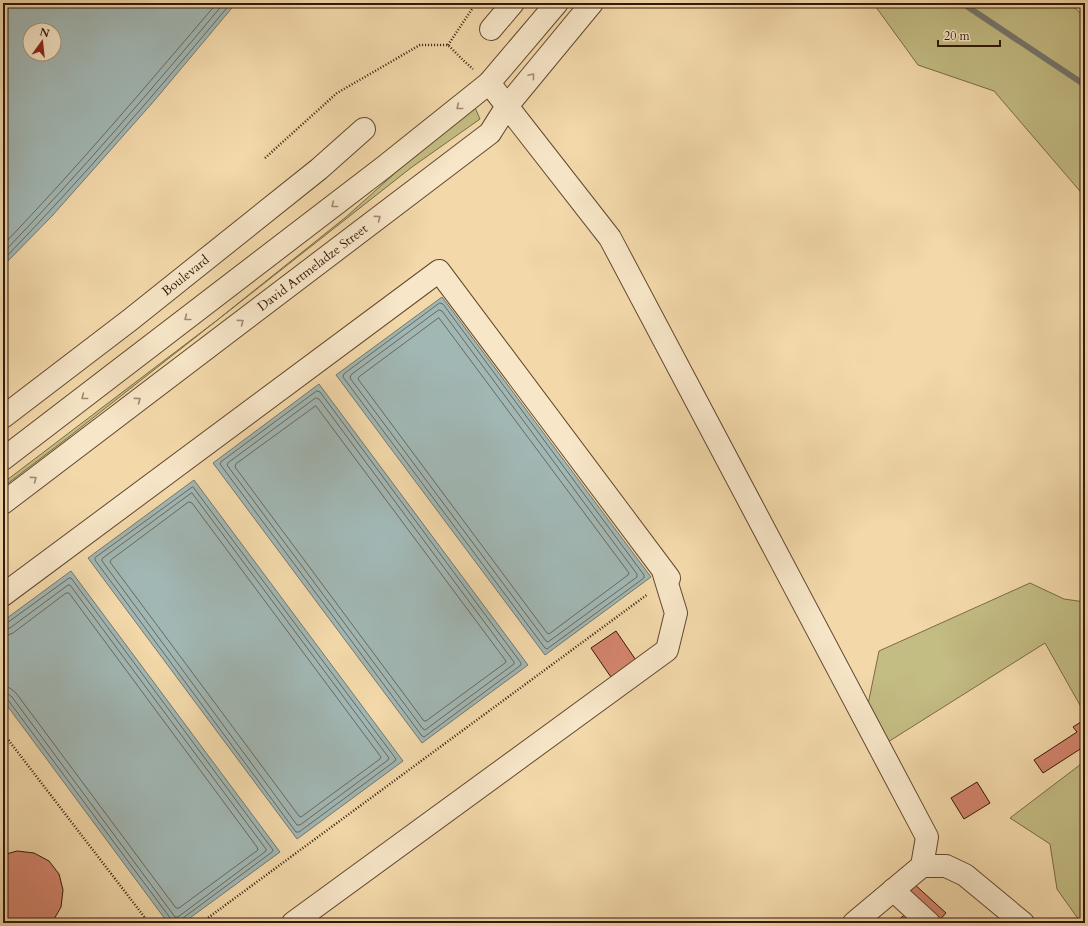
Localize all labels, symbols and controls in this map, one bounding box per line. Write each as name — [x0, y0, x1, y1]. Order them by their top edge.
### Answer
north arrow — [22, 22, 62, 62]
scale bar — [938, 22, 1000, 48]
text: N — [38, 24, 51, 41]
text: 20 m — [944, 28, 971, 44]
one-way arrow — [527, 74, 534, 81]
one-way arrow — [456, 102, 463, 109]
one-way arrow — [332, 200, 339, 207]
one-way arrow — [373, 215, 380, 222]
street label: David Artmeladze Street — [254, 220, 372, 315]
street label: Boulevard — [158, 251, 213, 300]
one-way arrow — [184, 313, 191, 320]
one-way arrow — [237, 319, 244, 326]
one-way arrow — [81, 393, 88, 400]
one-way arrow — [133, 398, 140, 405]
one-way arrow — [30, 476, 37, 484]

